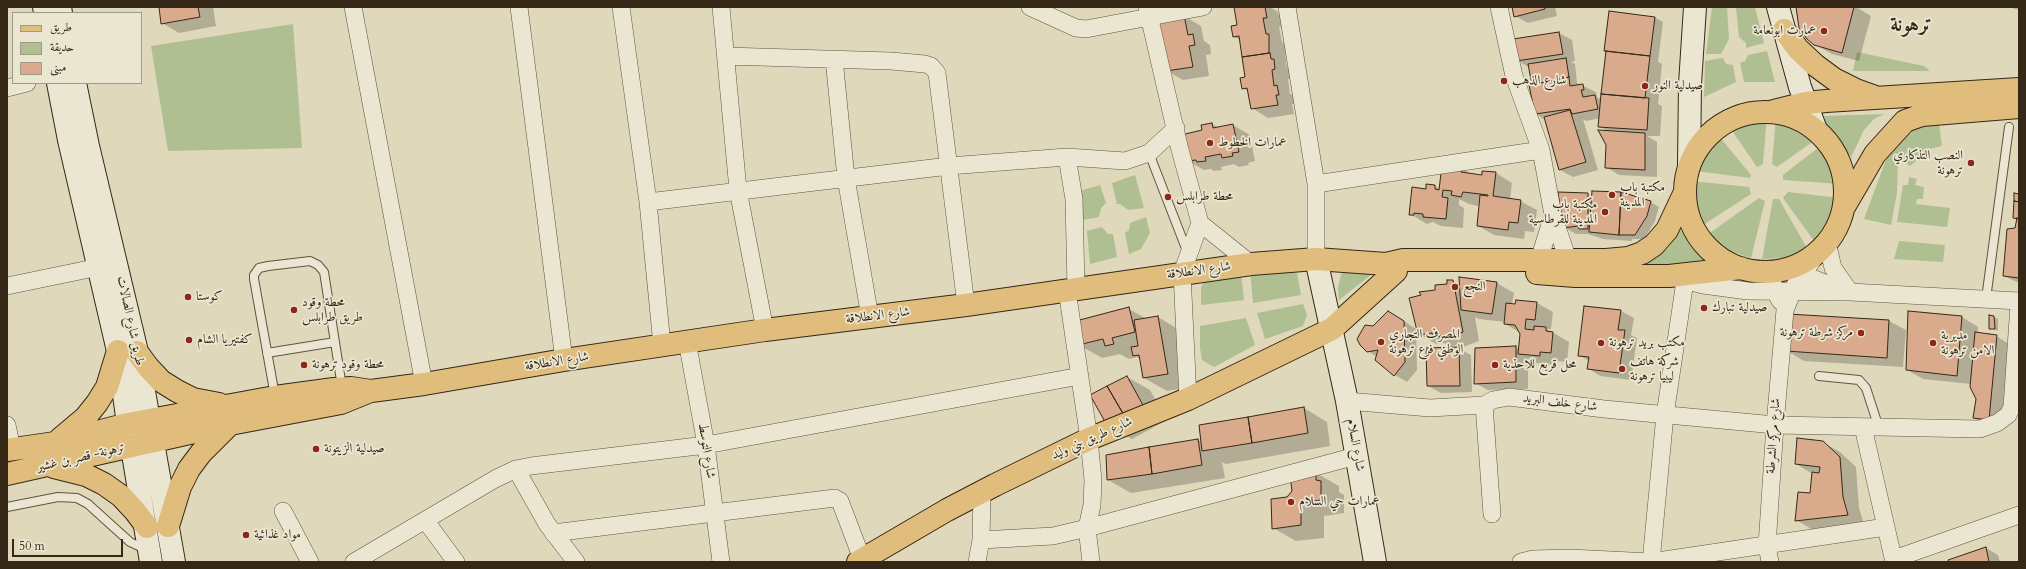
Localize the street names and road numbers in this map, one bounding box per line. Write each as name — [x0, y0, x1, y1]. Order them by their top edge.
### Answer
street label: شارع الانطلاقة — [1166, 259, 1232, 283]
street label: طريق شارع الصالات — [113, 275, 147, 367]
street label: شارع الانطلاقة — [845, 304, 911, 328]
street label: شارع الانطلاقة — [524, 349, 590, 375]
street label: شارع خلف البريد — [1522, 391, 1598, 415]
street label: شارع مركز الشرطة — [1764, 398, 1784, 474]
street label: شارع طريق بني وليد — [1049, 414, 1135, 464]
street label: شارع السلام — [1343, 417, 1367, 473]
street label: شارع التوسط — [694, 422, 718, 480]
street label: ترهونة- قصر بن غشير — [35, 440, 127, 476]

